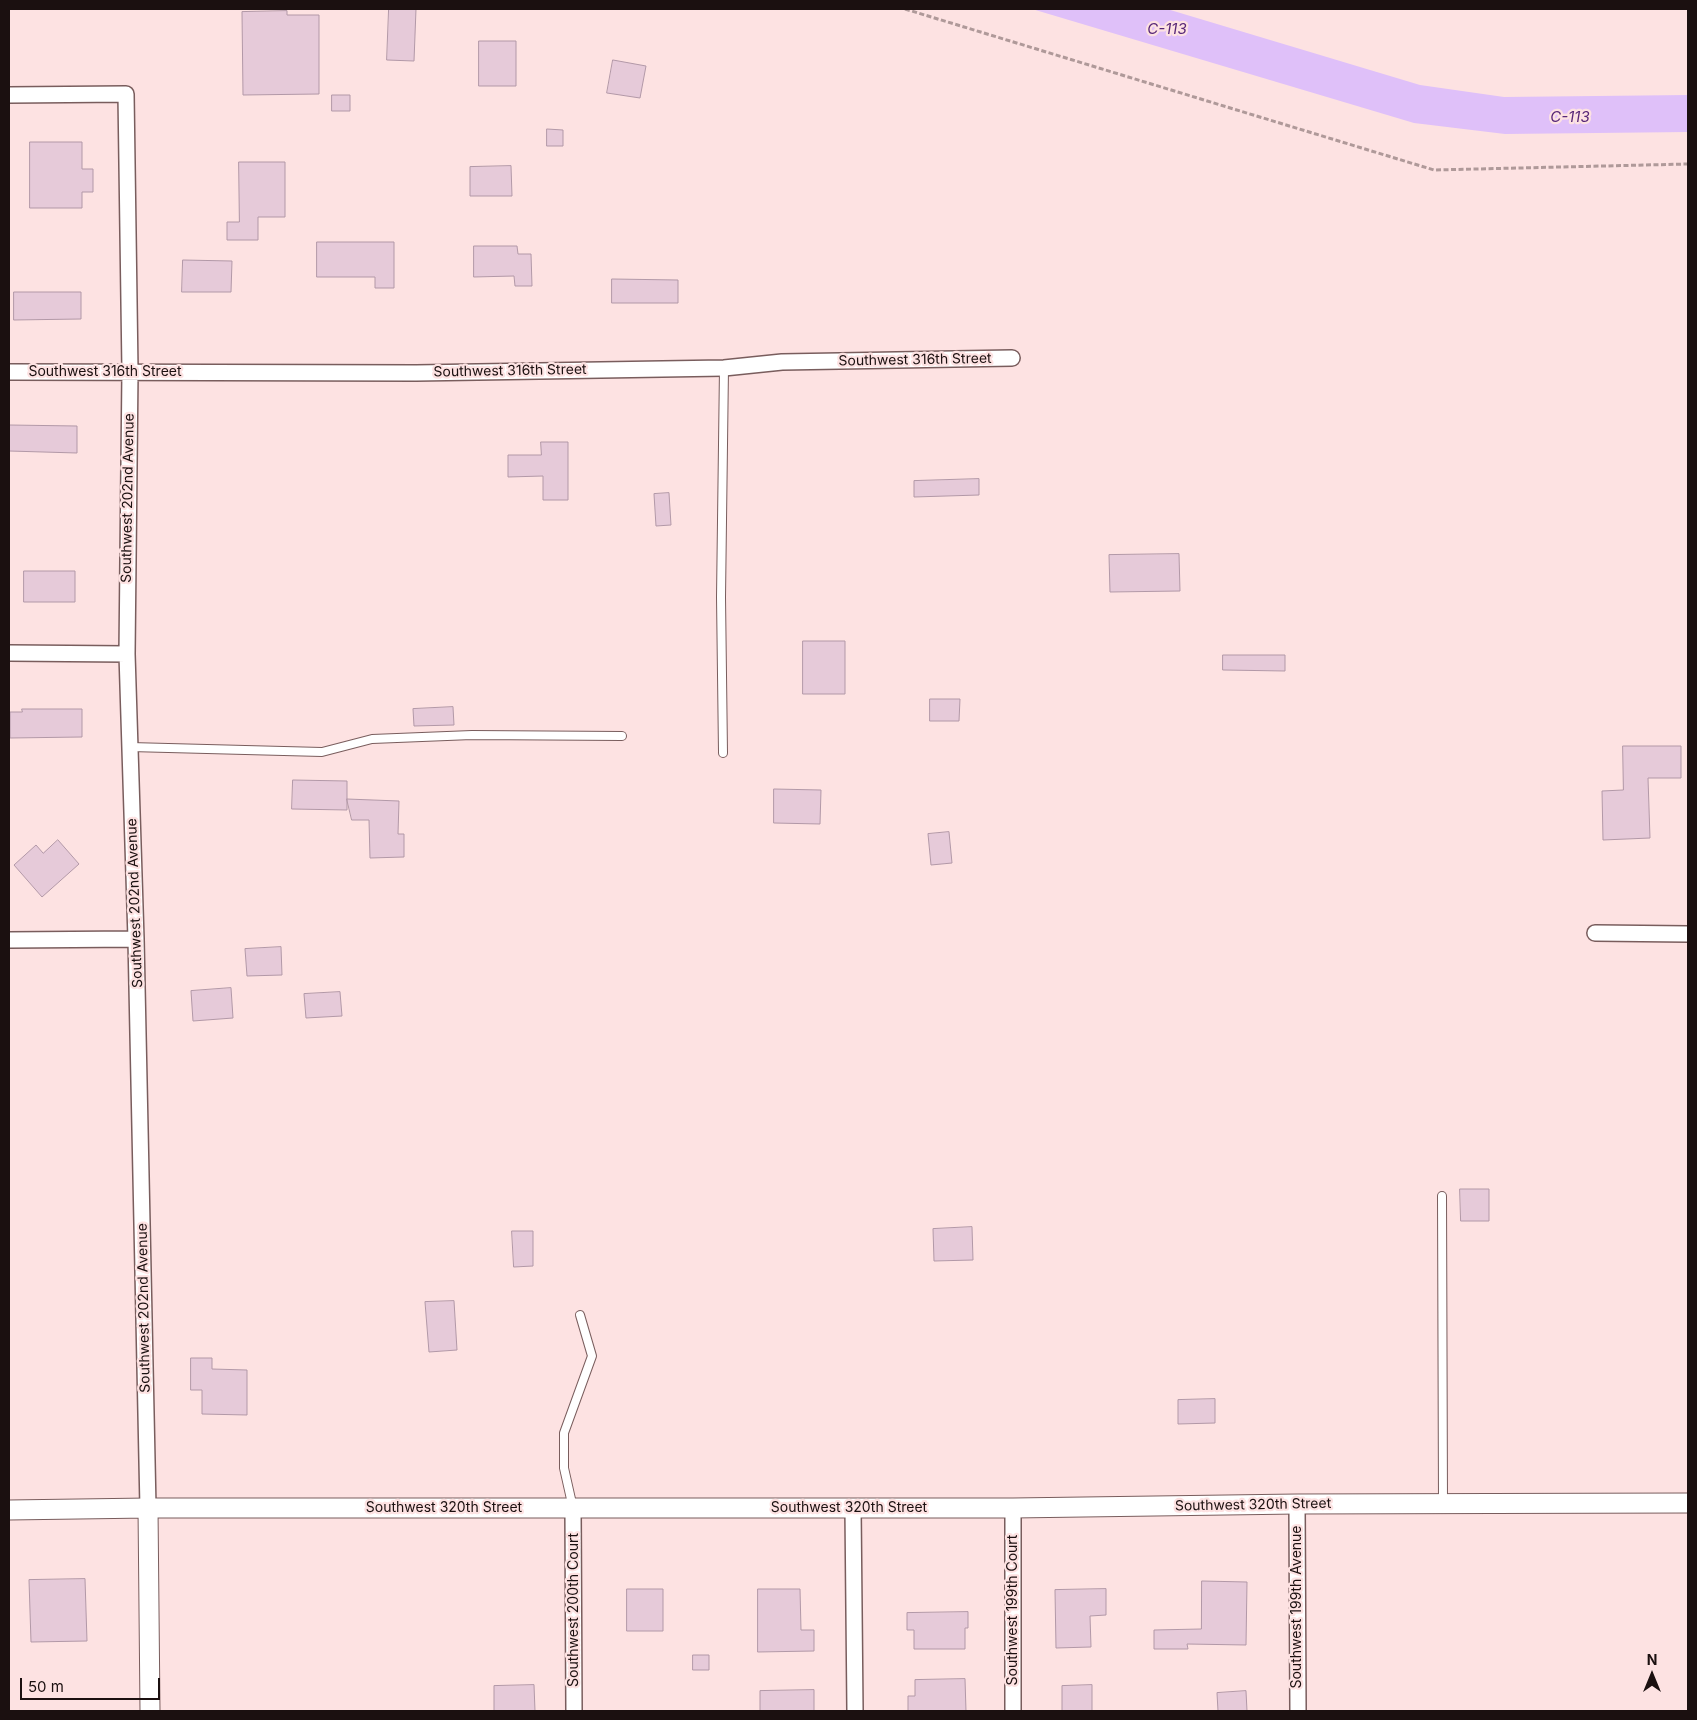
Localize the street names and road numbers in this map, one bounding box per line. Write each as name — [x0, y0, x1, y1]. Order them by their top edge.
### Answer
street label: Southwest 316th Street — [838, 350, 992, 370]
street label: Southwest 316th Street — [433, 361, 587, 381]
street label: Southwest 316th Street — [28, 364, 182, 380]
street label: Southwest 202nd Avenue — [118, 413, 138, 583]
street label: Southwest 202nd Avenue — [124, 818, 146, 988]
street label: Southwest 202nd Avenue — [134, 1223, 154, 1393]
street label: Southwest 320th Street — [1175, 1495, 1331, 1515]
street label: Southwest 320th Street — [366, 1500, 522, 1516]
street label: Southwest 320th Street — [771, 1500, 927, 1516]
street label: Southwest 199th Avenue — [1289, 1525, 1305, 1689]
street label: Southwest 200th Court — [566, 1533, 582, 1687]
street label: Southwest 199th Court — [1005, 1535, 1021, 1685]

